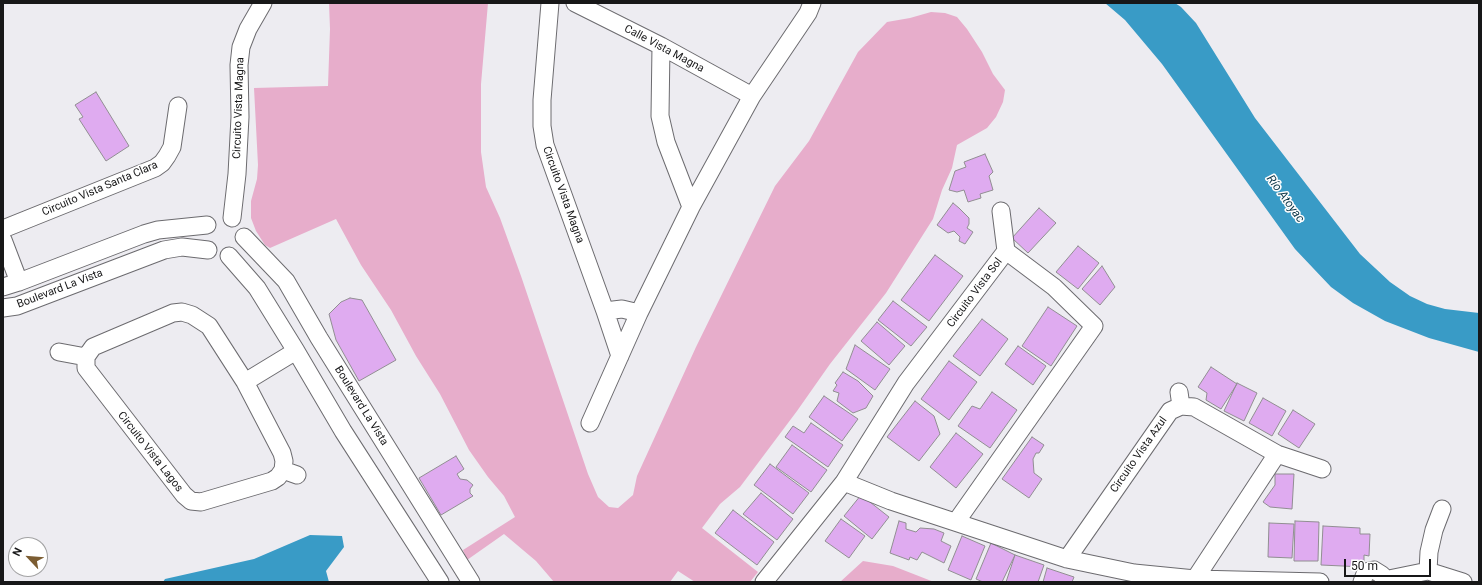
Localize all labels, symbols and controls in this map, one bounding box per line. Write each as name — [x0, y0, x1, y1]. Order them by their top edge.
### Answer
street label: Calle Vista Magna — [622, 22, 706, 76]
street label: Circuito Vista Magna — [231, 57, 247, 159]
street label: Circuito Vista Magna — [539, 145, 587, 245]
street label: Circuito Vista Santa Clara — [40, 159, 160, 219]
water label: Río Atoyac — [1263, 172, 1307, 226]
street label: Circuito Vista Sol — [945, 256, 1005, 330]
street label: Boulevard La Vista — [15, 267, 105, 311]
street label: Boulevard La Vista — [331, 364, 391, 448]
street label: Circuito Vista Lagos — [115, 409, 185, 495]
street label: Circuito Vista Azul — [1108, 415, 1170, 495]
north arrow — [8, 537, 48, 577]
text: N — [10, 546, 25, 558]
scale bar — [1346, 551, 1433, 577]
text: 50 m — [1351, 559, 1378, 573]

